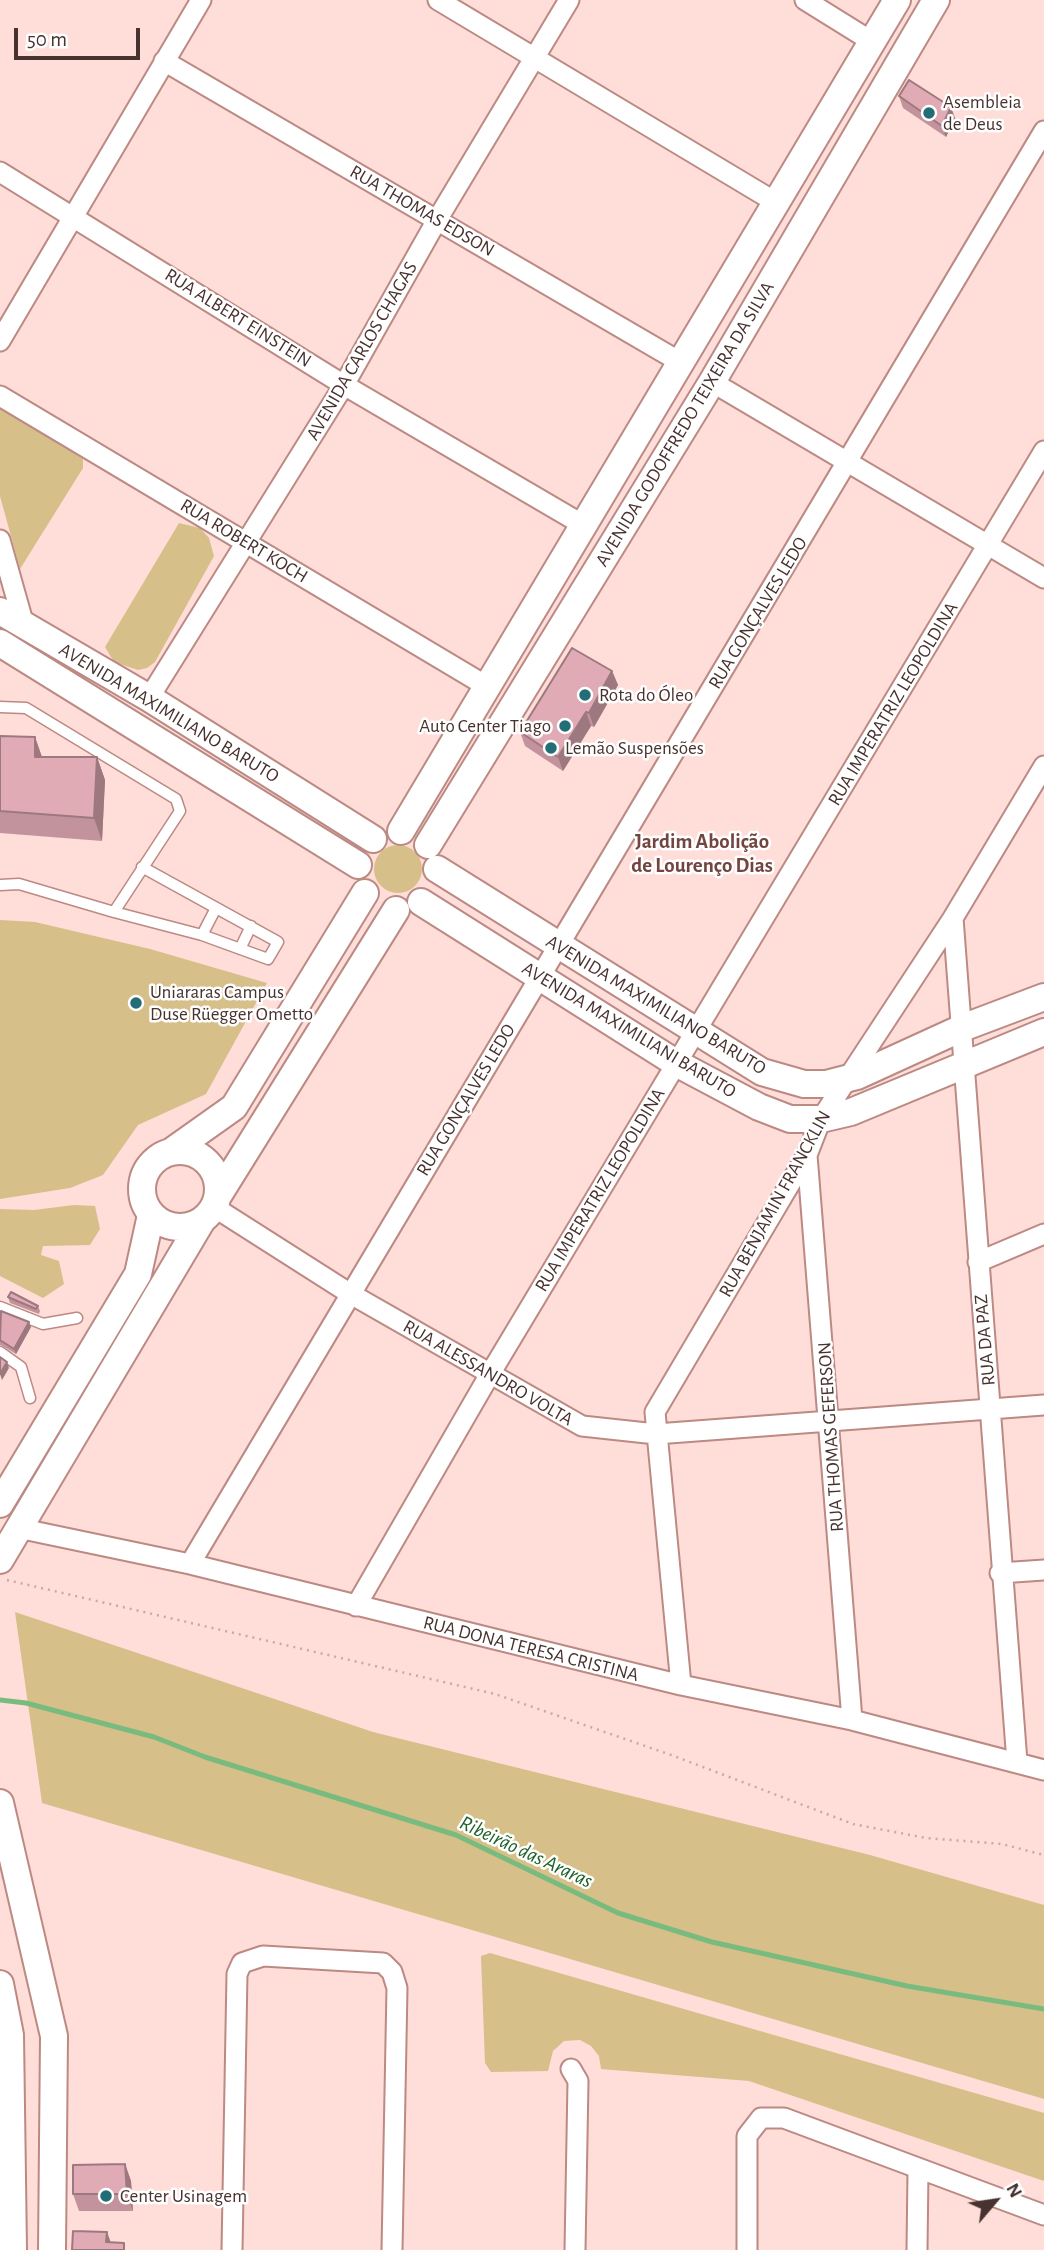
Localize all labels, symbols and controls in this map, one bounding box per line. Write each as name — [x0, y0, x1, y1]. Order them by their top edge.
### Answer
scale bar — [18, 14, 144, 58]
text: 50 m — [27, 29, 67, 50]
place label: Asembleia de Deus — [943, 91, 1022, 135]
marker: Asembleia de Deus — [921, 105, 937, 121]
street label: RUA THOMAS EDSON — [346, 160, 498, 262]
street label: AVENIDA CARLOS CHAGAS — [302, 258, 422, 444]
street label: RUA ALBERT EINSTEIN — [160, 264, 316, 372]
street label: AVENIDA GODOFFREDO TEIXEIRA DA SILVA — [591, 277, 779, 571]
street label: RUA ROBERT KOCH — [176, 494, 312, 588]
street label: RUA GONÇALVES LEDO — [704, 533, 812, 693]
street label: RUA IMPERATRIZ LEOPOLDINA — [823, 598, 963, 810]
street label: AVENIDA MAXIMILIANO BARUTO — [55, 638, 283, 788]
place label: Rota do Óleo — [599, 684, 693, 706]
marker: Rota do Óleo — [577, 687, 593, 703]
place label: Auto Center Tiago — [419, 715, 551, 737]
marker: Auto Center Tiago — [557, 718, 573, 734]
place label: Lemão Suspensões — [565, 737, 704, 759]
marker: Lemão Suspensões — [543, 740, 559, 756]
district label: Jardim Abolição de Lourenço Dias — [631, 829, 773, 879]
street label: AVENIDA MAXIMILIANO BARUTO — [542, 930, 770, 1080]
street label: AVENIDA MAXIMILIANI BARUTO — [518, 957, 740, 1103]
place label: Uniararas Campus Duse Rüegger Ometto — [150, 981, 313, 1025]
marker: Uniararas Campus Duse Rüegger Ometto — [128, 995, 144, 1011]
street label: RUA GONÇALVES LEDO — [412, 1020, 520, 1180]
street label: RUA IMPERATRIZ LEOPOLDINA — [530, 1084, 670, 1296]
street label: RUA BENJAMIN FRANCKLIN — [714, 1107, 836, 1301]
street label: RUA DA PAZ — [970, 1293, 1000, 1387]
street label: RUA ALESSANDRO VOLTA — [399, 1315, 577, 1431]
street label: RUA THOMAS GEFERSON — [813, 1341, 849, 1533]
street label: RUA DONA TERESA CRISTINA — [421, 1611, 641, 1687]
water label: Ribeirão das Araras — [456, 1810, 596, 1894]
north arrow — [960, 2166, 1030, 2236]
text: N — [1002, 2180, 1025, 2201]
place label: Center Usinagem — [120, 2185, 247, 2207]
marker: Center Usinagem — [98, 2188, 114, 2204]

